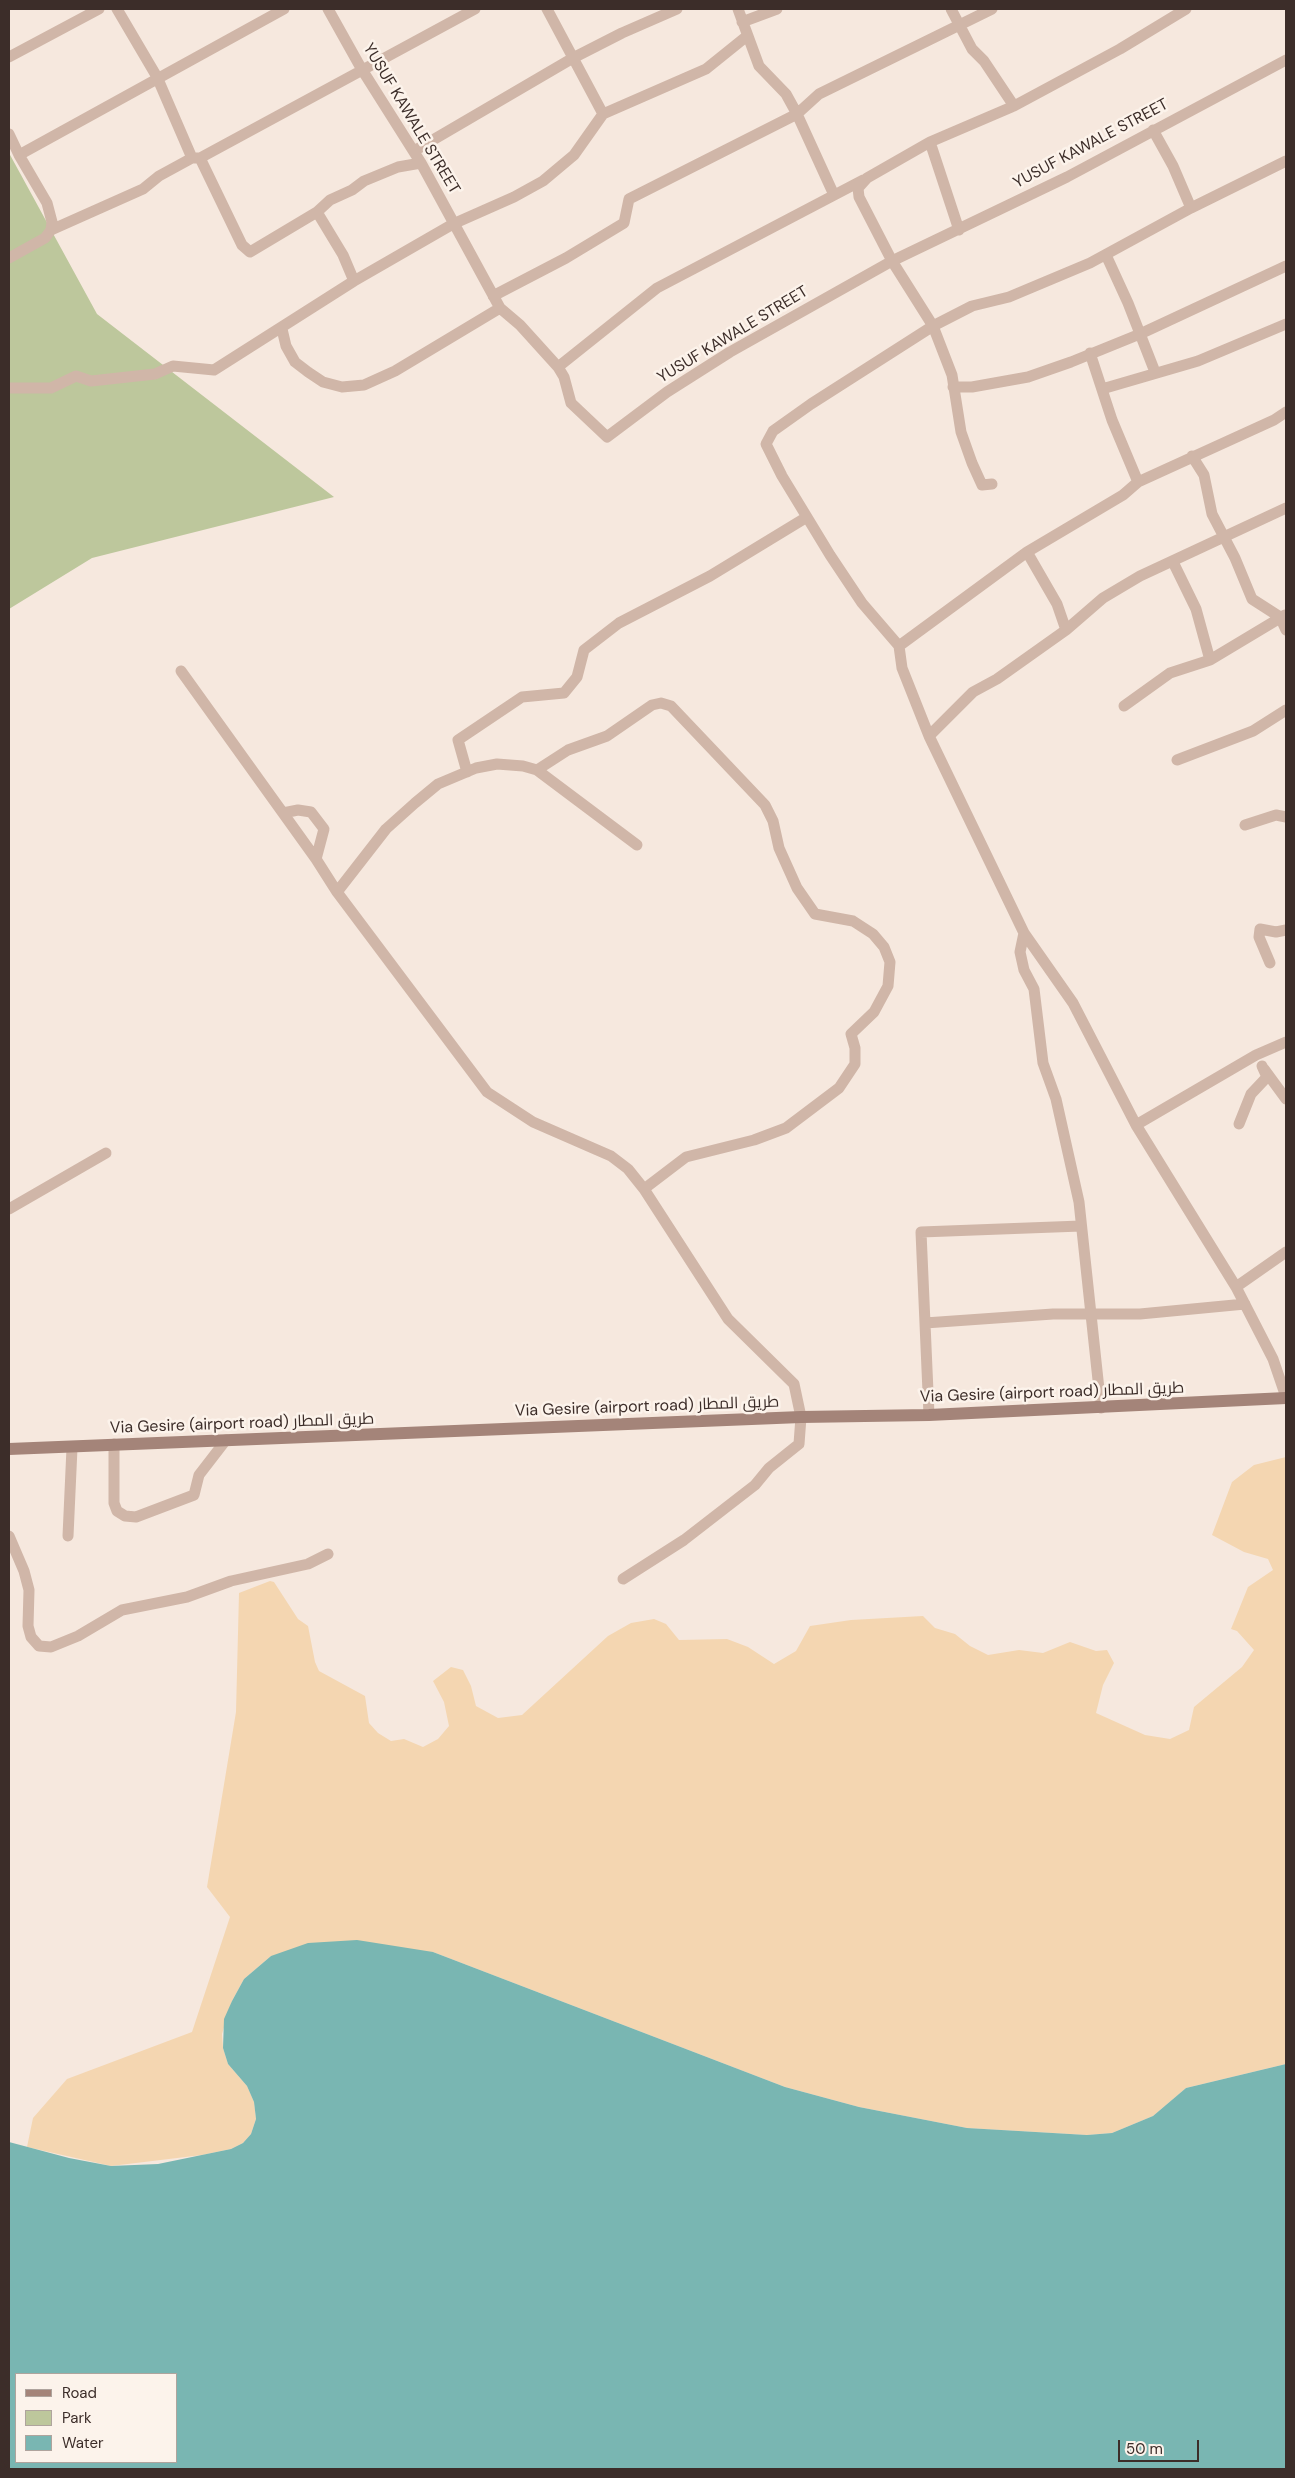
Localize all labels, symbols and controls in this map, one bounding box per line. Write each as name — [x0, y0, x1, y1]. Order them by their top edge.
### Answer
street label: YUSUF KAWALE STREET — [358, 40, 464, 198]
street label: YUSUF KAWALE STREET — [1010, 95, 1172, 193]
street label: YUSUF KAWALE STREET — [654, 282, 812, 388]
street label: Via Gesire (airport road) طريق المطار — [919, 1379, 1185, 1407]
street label: Via Gesire (airport road) طريق المطار — [514, 1393, 780, 1421]
street label: Via Gesire (airport road) طريق المطار — [109, 1410, 375, 1438]
legend — [15, 2373, 178, 2463]
text: Road — [62, 2383, 97, 2403]
text: Park — [62, 2408, 92, 2428]
scale bar — [1120, 2430, 1201, 2462]
text: Water — [62, 2433, 103, 2453]
text: 50 m — [1126, 2439, 1163, 2459]

